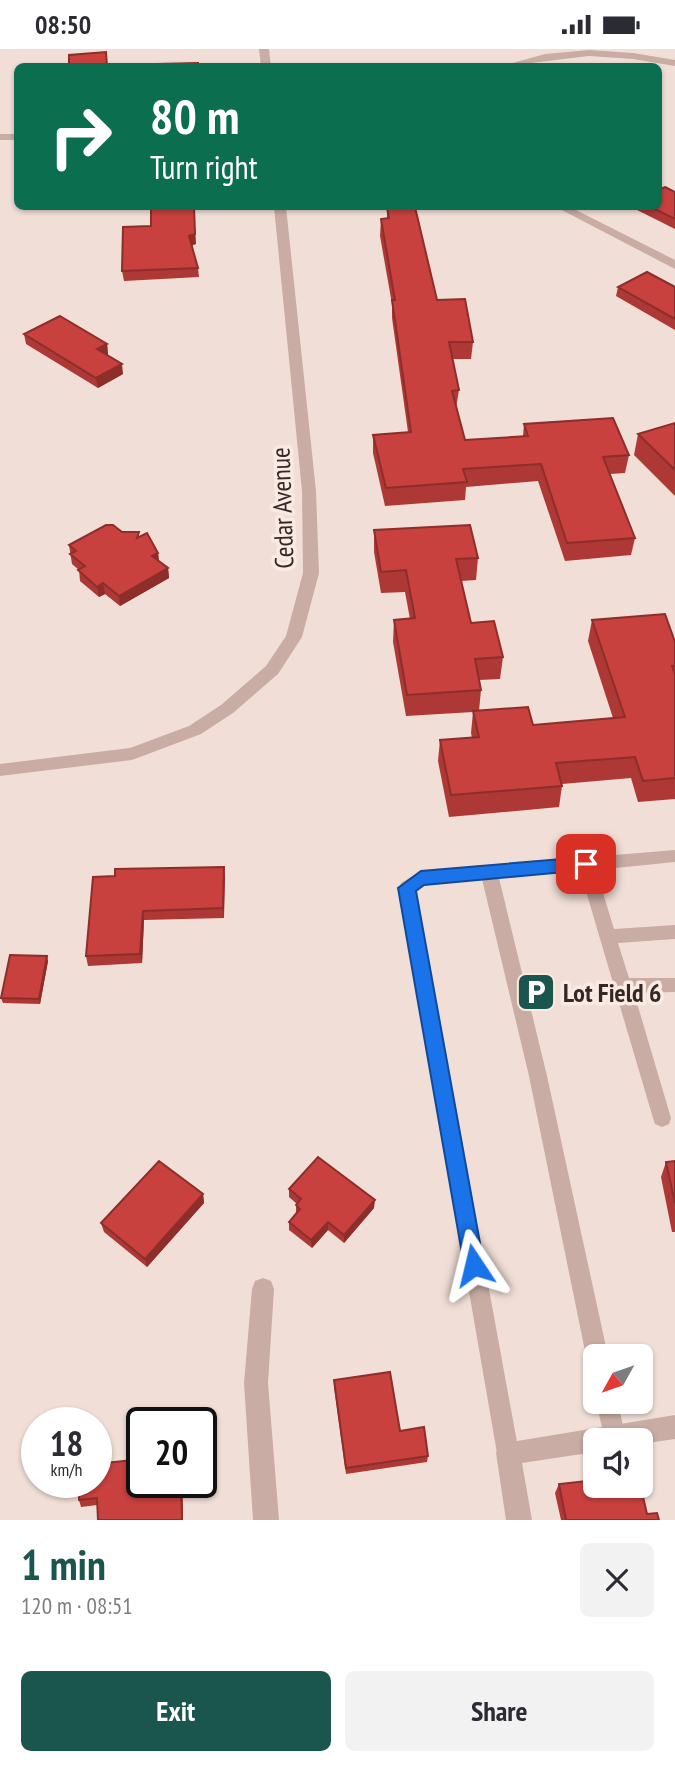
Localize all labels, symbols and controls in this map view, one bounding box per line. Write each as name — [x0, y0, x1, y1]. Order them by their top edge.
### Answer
text: 08:50 — [35, 8, 91, 41]
text: 80 m — [150, 84, 239, 148]
icon: right — [35, 91, 126, 182]
text: Turn right — [150, 146, 258, 188]
street label: Cedar Avenue — [263, 447, 301, 569]
pin — [556, 834, 616, 894]
icon: arrive — [567, 845, 605, 883]
parking icon: Lot Field 6 — [515, 971, 557, 1013]
place label: Lot Field 6 — [563, 976, 661, 1009]
position arrow — [437, 1228, 511, 1302]
north arrow — [583, 1344, 653, 1414]
map controls — [583, 1344, 653, 1498]
speed limit sign: 20 — [126, 1407, 217, 1498]
text: 18 — [50, 1420, 83, 1466]
button: sound — [583, 1428, 653, 1498]
text: km/h — [51, 1458, 82, 1481]
text: 1 min — [21, 1537, 106, 1592]
button: close — [580, 1543, 654, 1617]
text: 120 m · 08:51 — [21, 1591, 133, 1620]
button: Exit — [21, 1671, 331, 1751]
button: Share — [345, 1671, 654, 1751]

